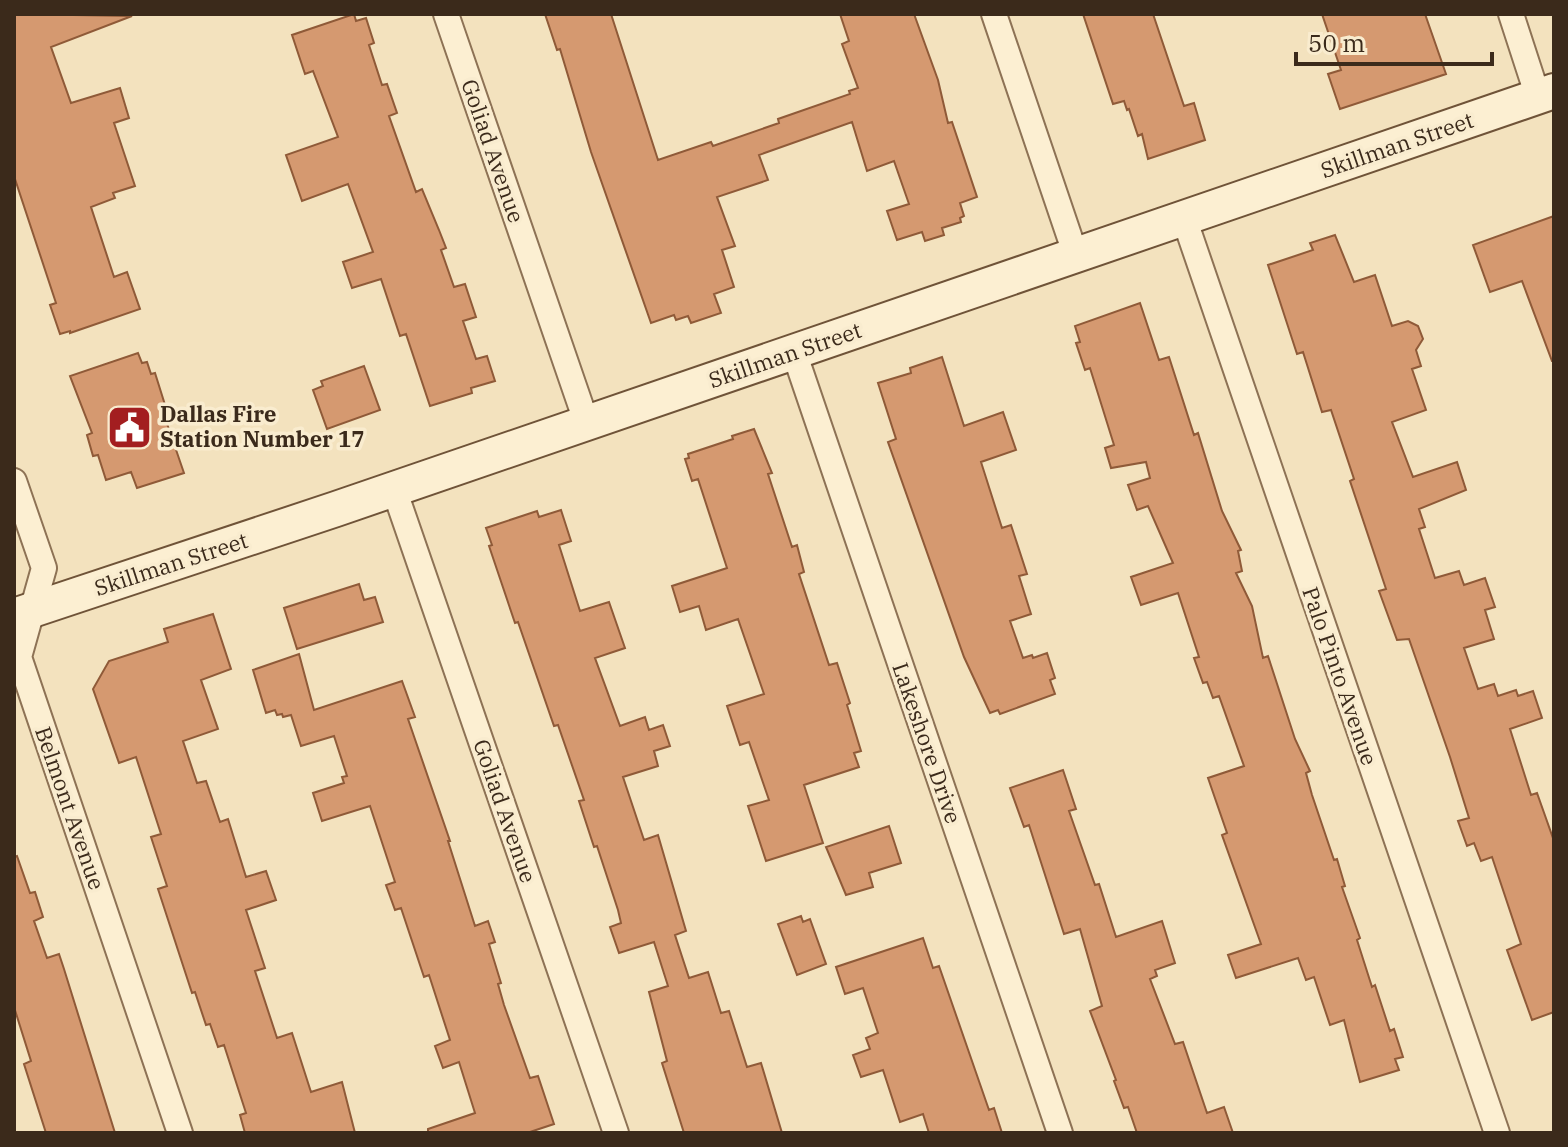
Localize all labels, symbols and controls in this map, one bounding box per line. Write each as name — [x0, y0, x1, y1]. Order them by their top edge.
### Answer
scale bar — [1296, 16, 1492, 66]
text: 50 m — [1308, 27, 1365, 59]
street label: Goliad Avenue — [455, 75, 532, 226]
street label: Skillman Street — [1317, 105, 1477, 184]
street label: Skillman Street — [705, 315, 865, 394]
place label: Dallas Fire Station Number 17 — [160, 399, 364, 453]
public building icon: Dallas Fire Station Number 17 — [105, 403, 153, 451]
street label: Skillman Street — [90, 525, 252, 602]
street label: Palo Pinto Avenue — [1296, 583, 1385, 769]
street label: Lakeshore Drive — [886, 658, 969, 827]
street label: Belmont Avenue — [29, 722, 112, 893]
street label: Goliad Avenue — [467, 735, 544, 886]

